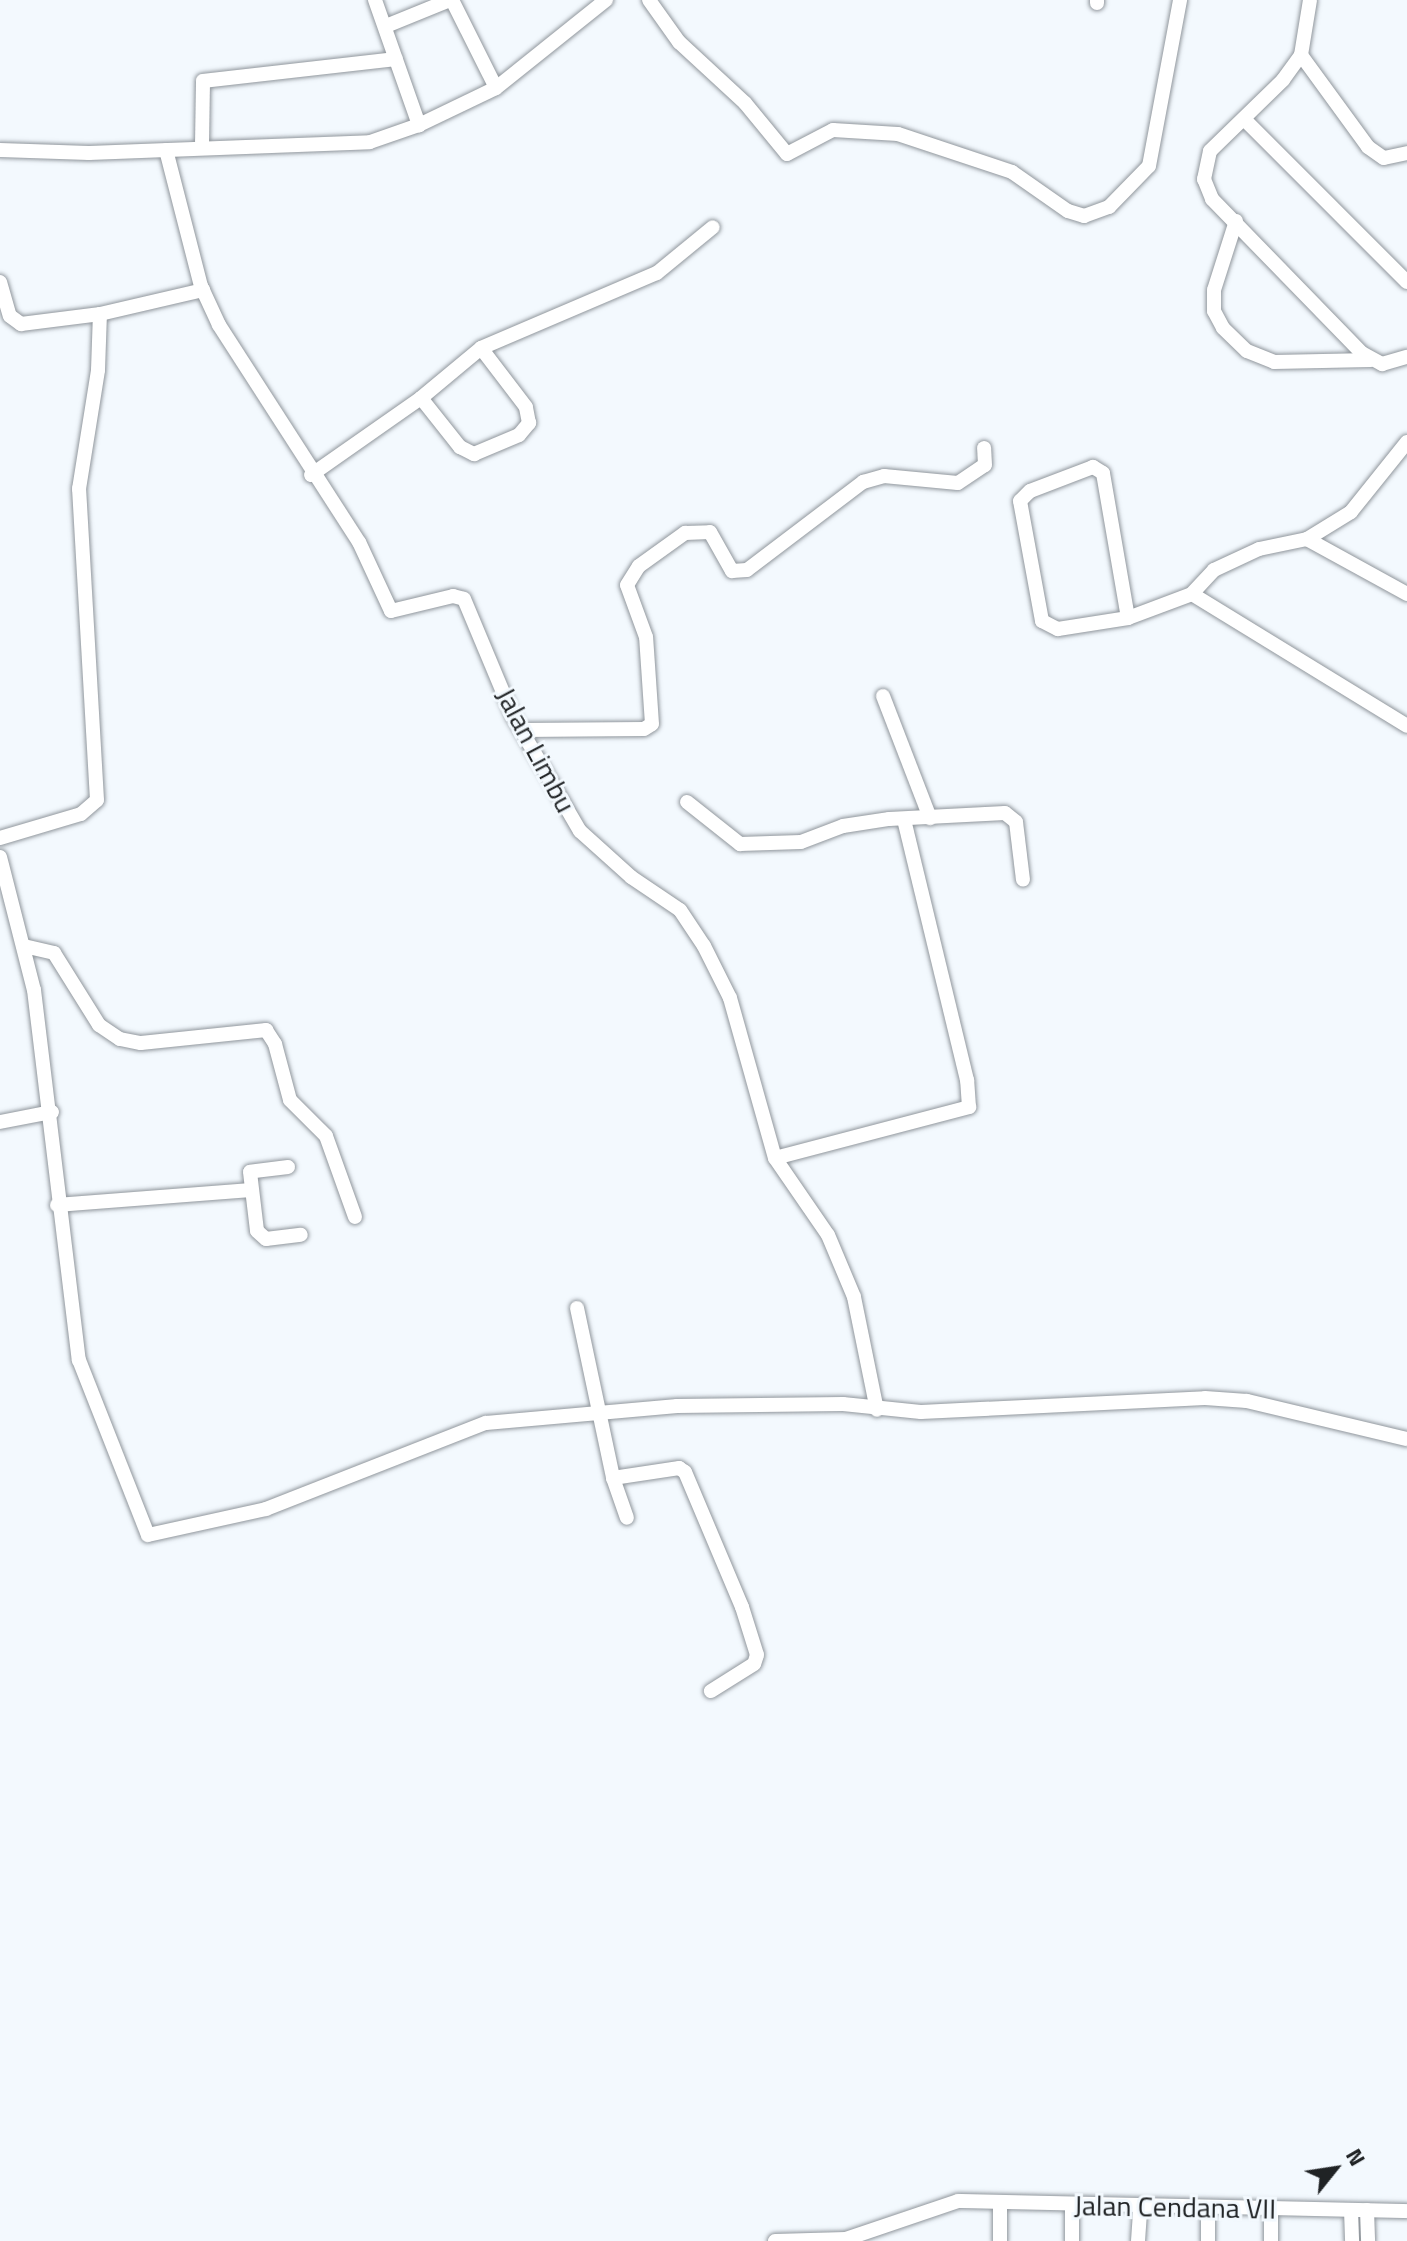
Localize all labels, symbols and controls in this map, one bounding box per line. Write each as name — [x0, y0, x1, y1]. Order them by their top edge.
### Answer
street label: Jalan Limbu — [489, 682, 583, 818]
north arrow — [1295, 2129, 1375, 2209]
text: N — [1337, 2142, 1374, 2172]
street label: Jalan Cendana VII — [1074, 2188, 1276, 2226]

